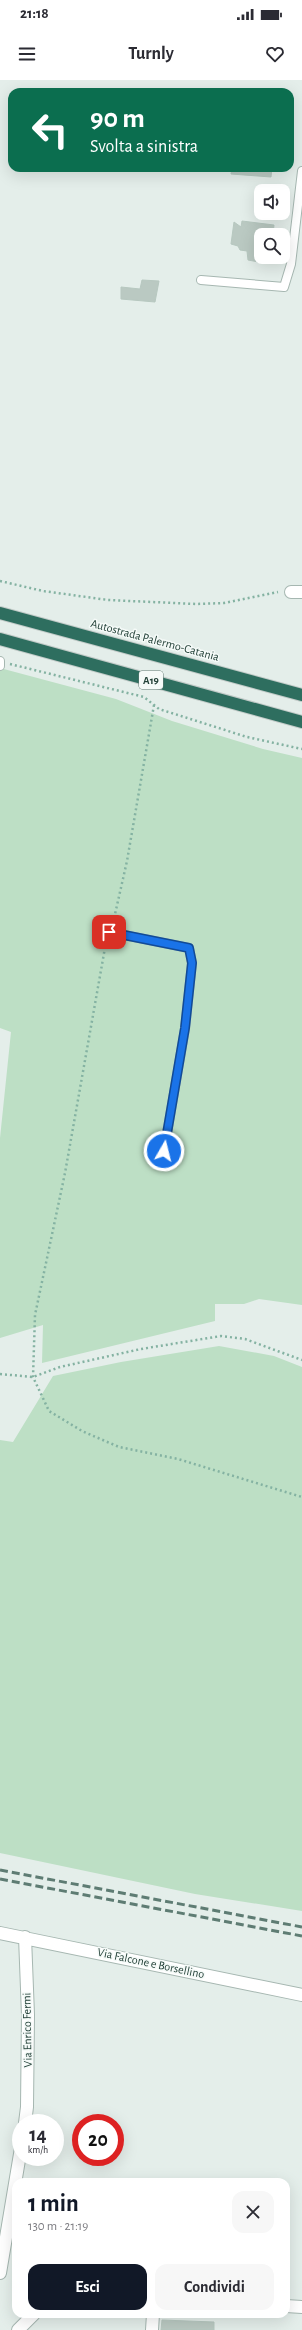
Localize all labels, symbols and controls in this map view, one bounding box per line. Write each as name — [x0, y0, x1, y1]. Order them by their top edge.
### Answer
text: 21:18 — [20, 6, 49, 21]
icon: menu — [16, 43, 38, 65]
icon: heart — [264, 43, 286, 65]
text: Turnly — [128, 45, 174, 63]
icon: left — [24, 104, 76, 156]
text: 90 m — [90, 105, 145, 133]
text: Svolta a sinistra — [90, 138, 198, 156]
map controls — [254, 184, 290, 264]
button: sound — [254, 184, 290, 220]
button: search — [254, 228, 290, 264]
street label: Autostrada Palermo-Catania — [90, 617, 221, 663]
road number: A19 — [139, 671, 163, 689]
pin — [92, 915, 126, 949]
icon: arrive — [98, 921, 120, 943]
position arrow — [143, 1130, 185, 1172]
street label: Via Falcone e Borsellino — [96, 1946, 206, 1980]
street label: Via Enrico Fermi — [20, 1992, 34, 2068]
speed limit sign: 20 — [72, 2114, 124, 2166]
text: 14 — [29, 2125, 47, 2145]
text: km/h — [28, 2145, 48, 2155]
button: close — [232, 2191, 274, 2233]
text: 1 min — [28, 2192, 79, 2216]
text: 130 m · 21:19 — [28, 2220, 88, 2233]
button: Esci — [28, 2264, 147, 2310]
button: Condividi — [155, 2264, 274, 2310]

